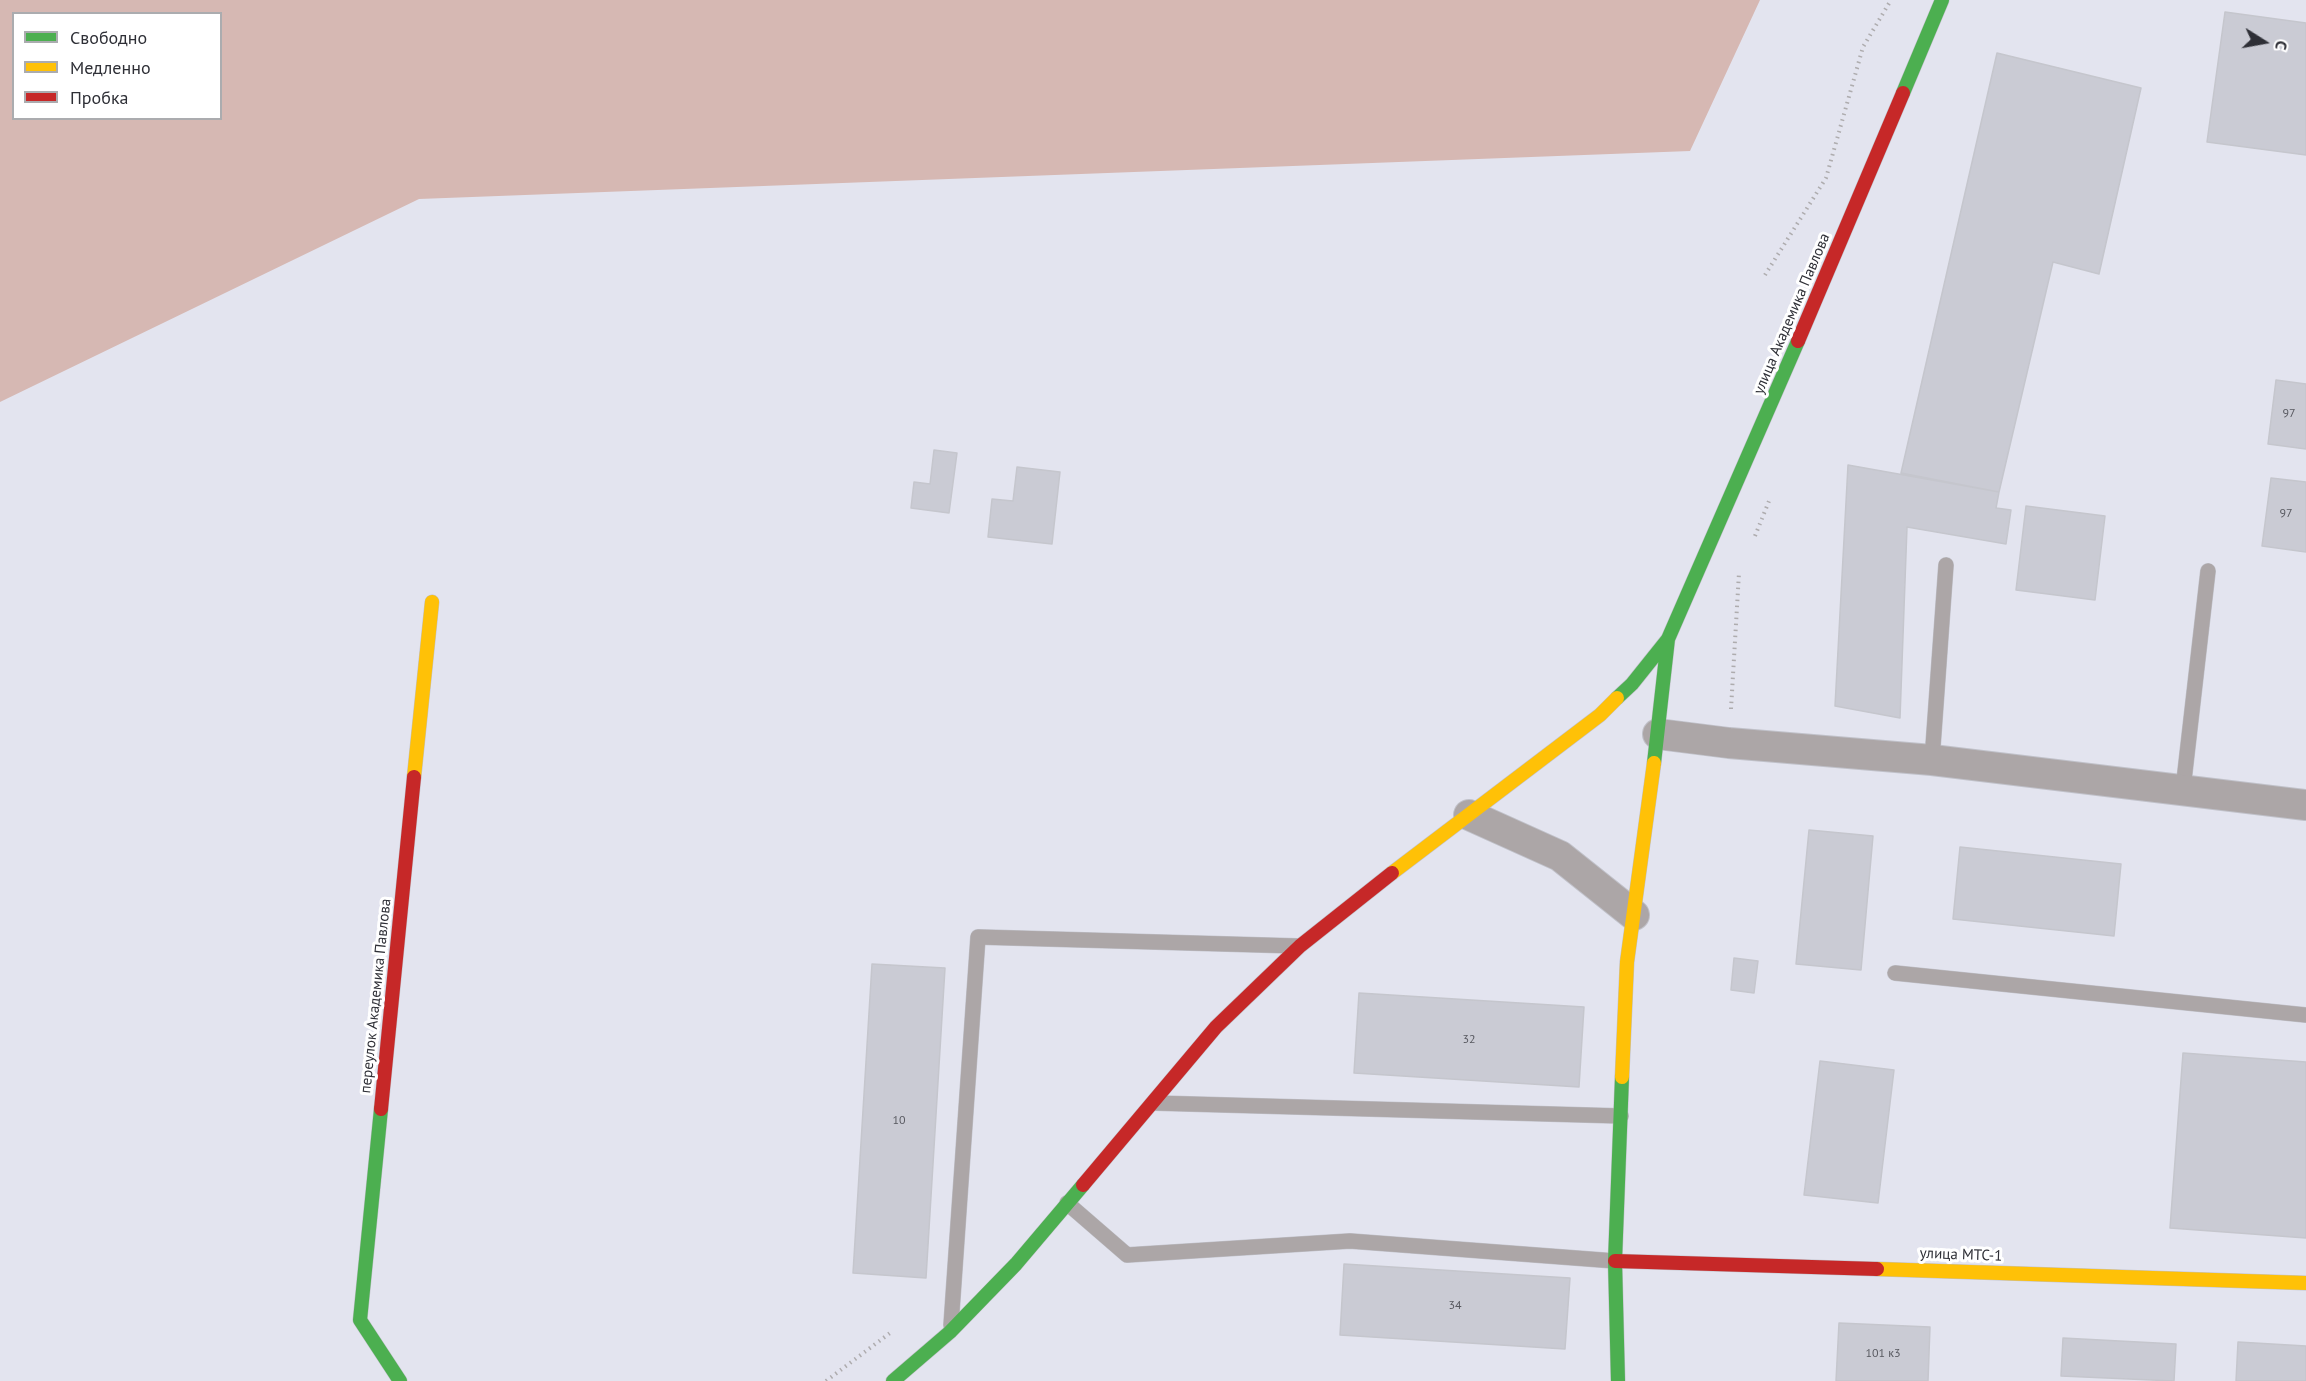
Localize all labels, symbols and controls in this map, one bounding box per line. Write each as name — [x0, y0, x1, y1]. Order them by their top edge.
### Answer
legend — [12, 12, 222, 120]
north arrow — [2234, 12, 2294, 72]
text: Свободно — [70, 26, 147, 49]
text: С — [2271, 39, 2292, 52]
text: Медленно — [70, 56, 151, 79]
text: Пробка — [70, 86, 128, 109]
street label: улица Академика Павлова — [1750, 231, 1834, 397]
house number: 97 — [2282, 407, 2296, 421]
house number: 97 — [2279, 507, 2293, 521]
street label: переулок Академика Павлова — [357, 898, 395, 1094]
house number: 32 — [1462, 1033, 1476, 1047]
house number: 10 — [892, 1114, 906, 1128]
street label: улица МТС-1 — [1919, 1245, 2003, 1265]
house number: 34 — [1448, 1299, 1462, 1313]
house number: 101 к3 — [1865, 1347, 1901, 1361]

